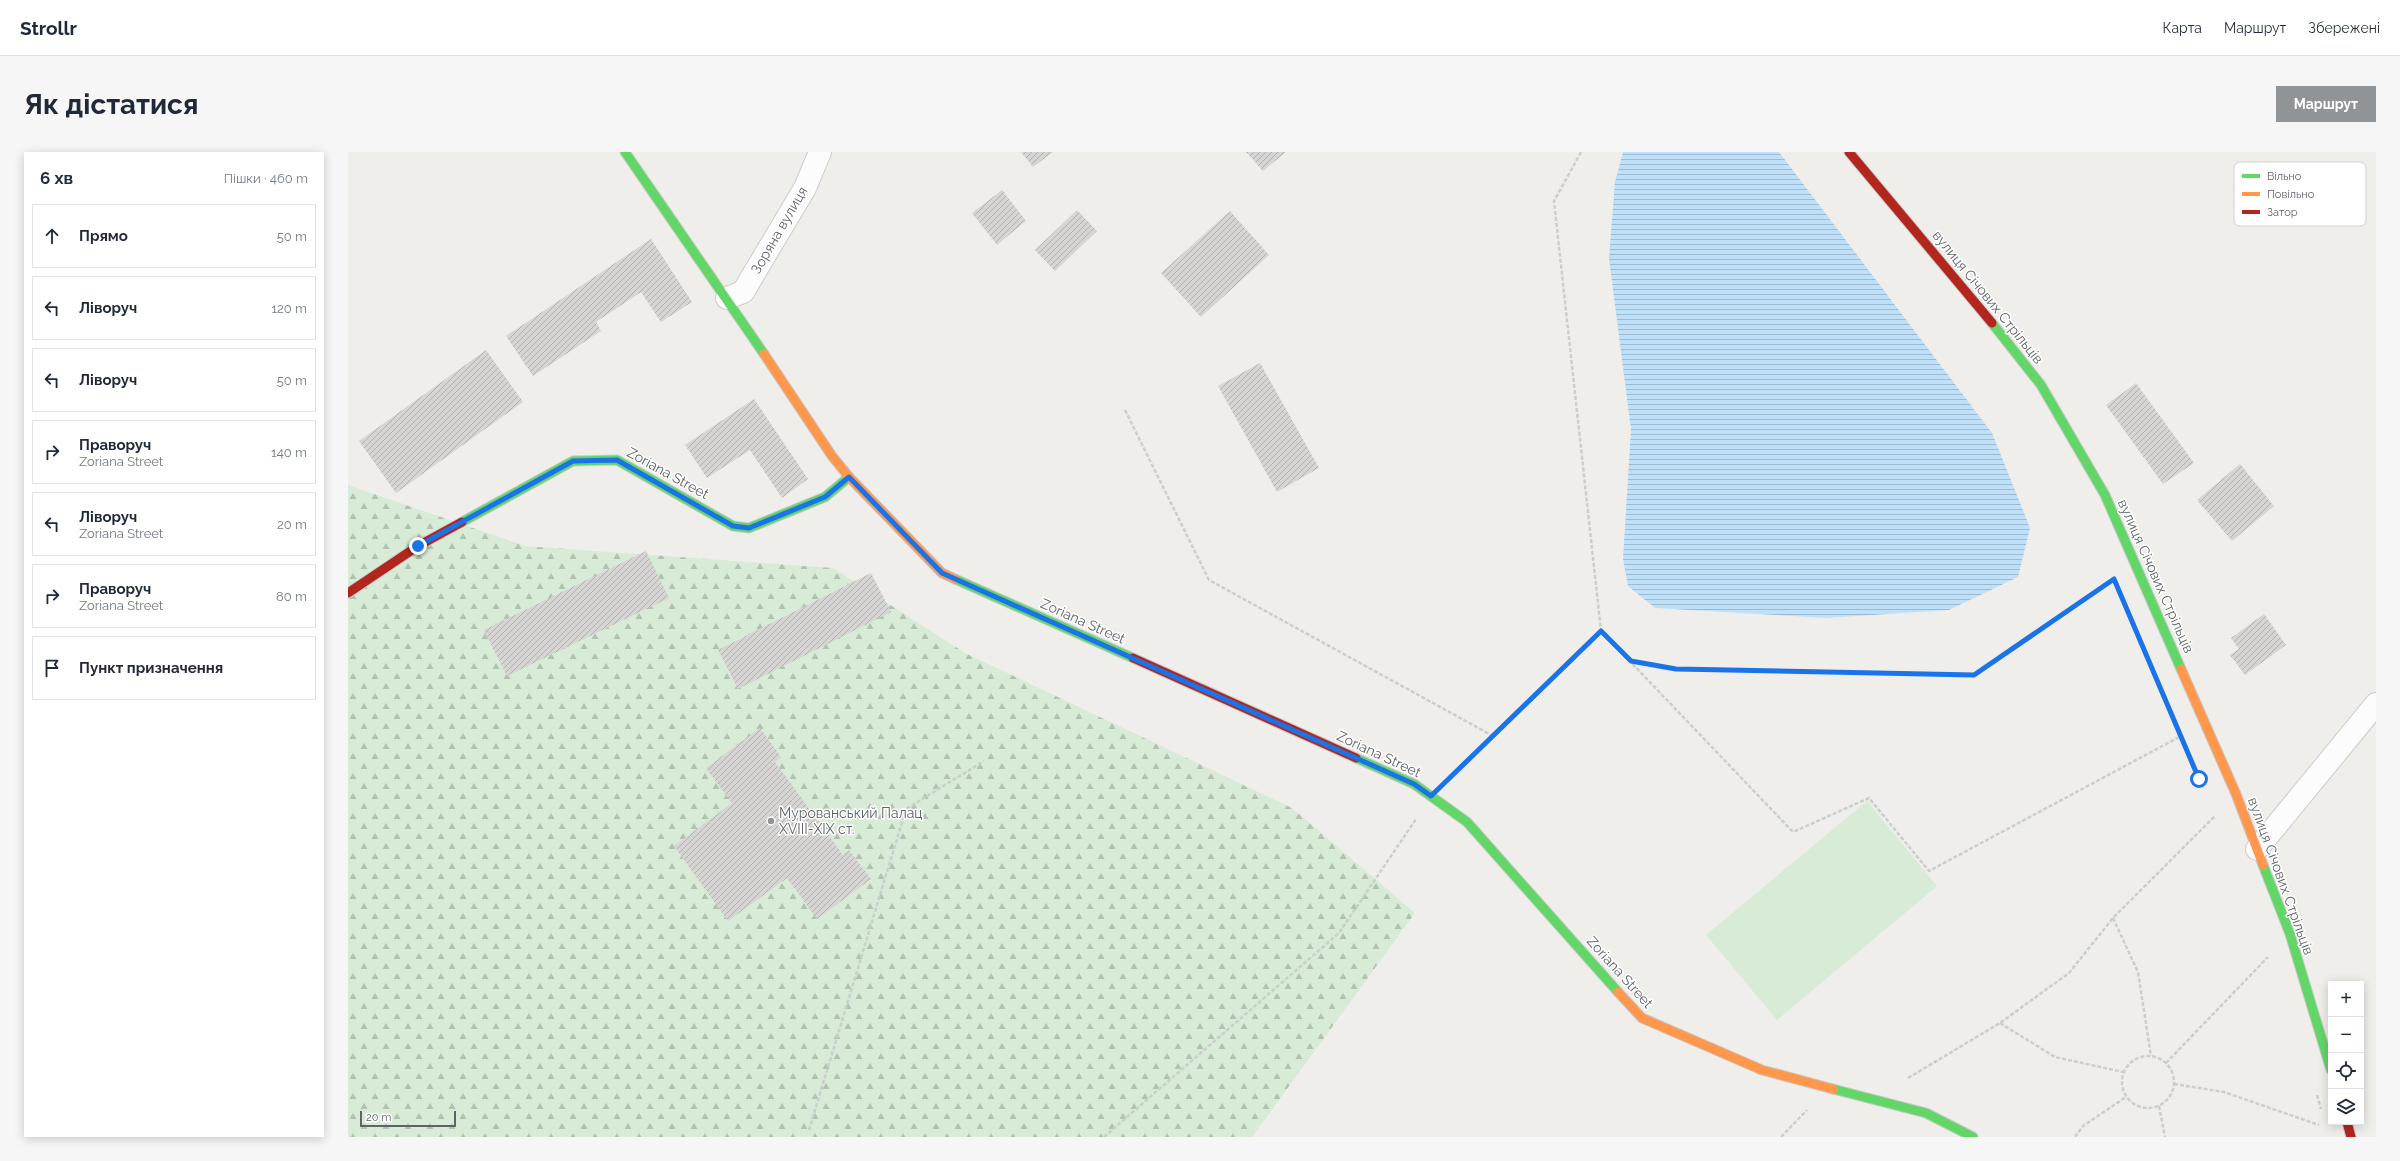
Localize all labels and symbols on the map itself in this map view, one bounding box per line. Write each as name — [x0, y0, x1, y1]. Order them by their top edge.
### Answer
legend — [2234, 162, 2366, 226]
text: Вільно — [2267, 170, 2302, 183]
street label: Зоряна вулиця — [748, 184, 810, 276]
text: Повільно — [2267, 188, 2315, 201]
text: Затор — [2267, 206, 2298, 219]
street label: вулиця Січових Стрільців — [1929, 227, 2047, 367]
street label: Zoriana Street — [624, 444, 712, 502]
street label: вулиця Січових Стрільців — [2115, 497, 2197, 655]
route end — [409, 537, 427, 555]
street label: Zoriana Street — [1038, 595, 1128, 647]
street label: Zoriana Street — [1335, 728, 1424, 781]
route start — [2190, 770, 2208, 788]
street label: вулиця Січових Стрільців — [2245, 795, 2317, 957]
place label: Мурованський Палац XVIII-XIX ст. — [779, 805, 922, 837]
marker: Мурованський Палац XVIII-XIX ст. — [766, 816, 776, 826]
street label: Zoriana Street — [1584, 933, 1656, 1011]
scale bar — [360, 1109, 456, 1128]

